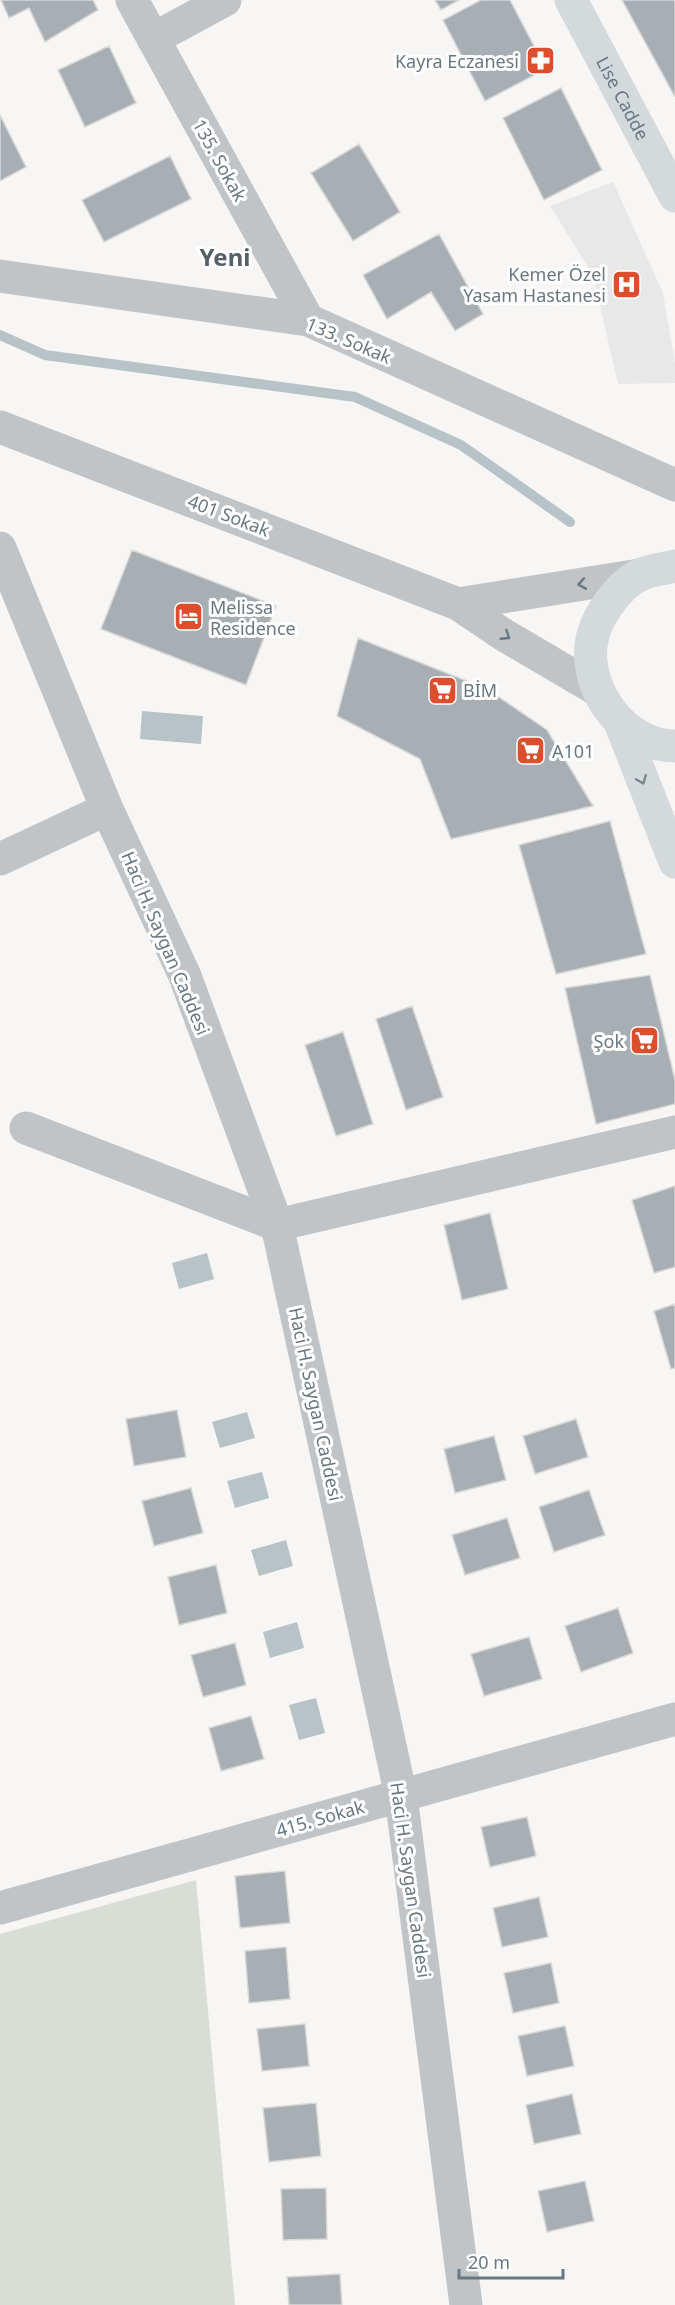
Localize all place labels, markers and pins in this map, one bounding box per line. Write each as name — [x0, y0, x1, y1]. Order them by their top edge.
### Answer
pharmacy icon: Kayra Eczanesi — [524, 45, 556, 77]
place label: Kayra Eczanesi — [395, 49, 519, 73]
place label: Kemer Özel Yasam Hastanesi — [463, 262, 606, 307]
hospital icon: Kemer Özel Yasam Hastanesi — [611, 268, 643, 300]
place label: Melissa Residence — [210, 595, 296, 640]
hotel icon: Melissa Residence — [173, 601, 205, 633]
supermarket icon: BİM — [426, 674, 458, 706]
place label: BİM — [463, 678, 497, 702]
supermarket icon: A101 — [515, 735, 547, 767]
place label: A101 — [552, 739, 594, 763]
supermarket icon: Şok — [629, 1025, 661, 1057]
place label: Şok — [594, 1029, 624, 1053]

